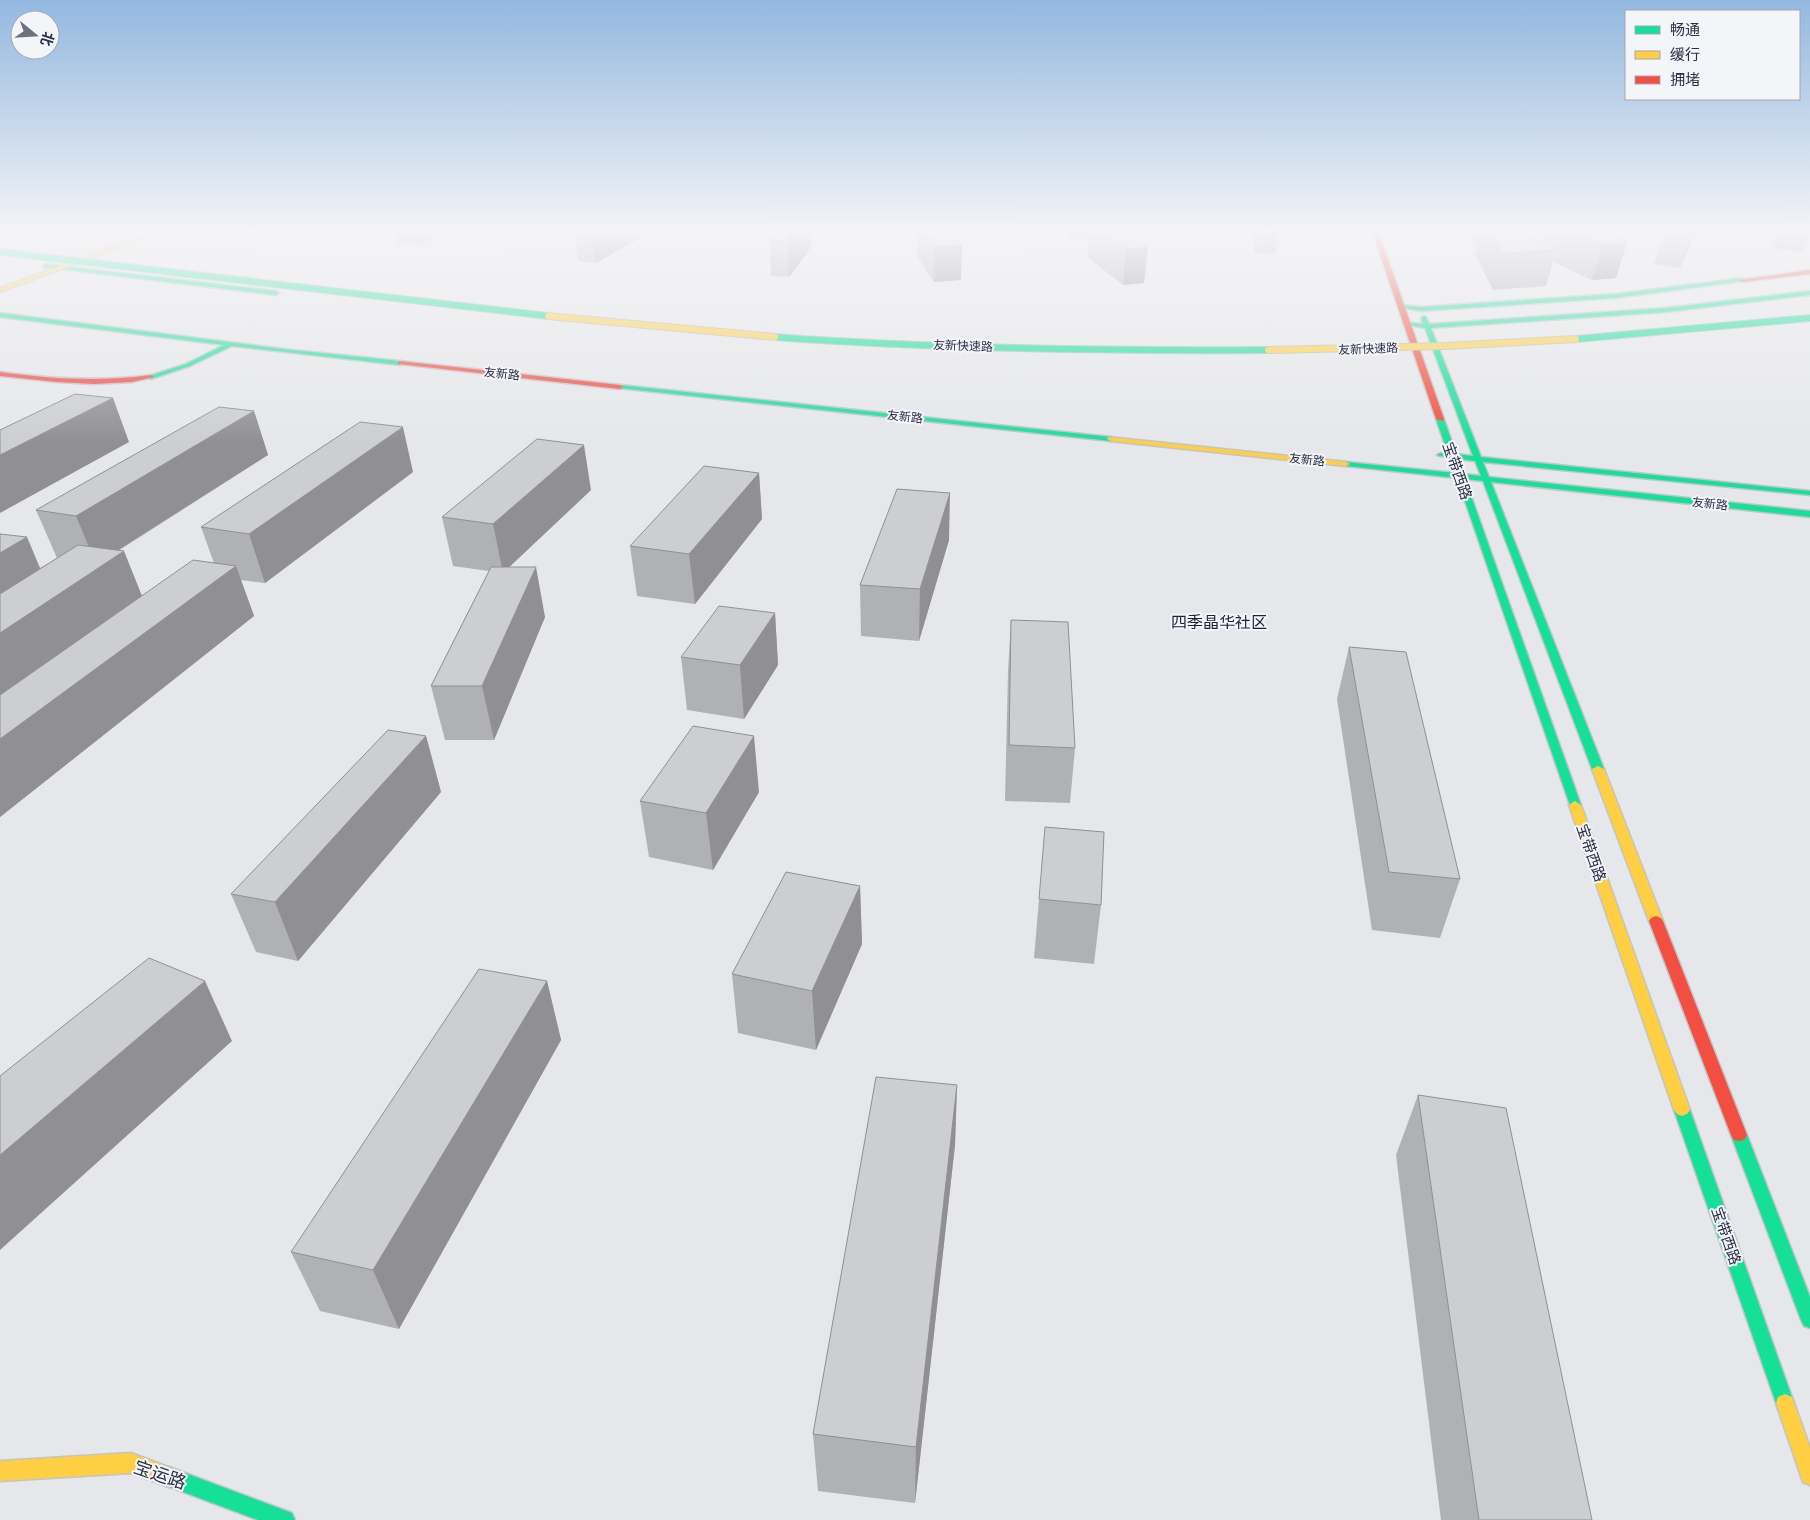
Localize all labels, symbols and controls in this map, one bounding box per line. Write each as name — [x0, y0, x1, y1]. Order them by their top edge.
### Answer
north arrow — [10, 10, 60, 60]
legend — [1625, 10, 1800, 100]
text: 畅通 — [1670, 21, 1700, 39]
text: 北 — [38, 30, 57, 48]
text: 缓行 — [1670, 46, 1700, 64]
text: 拥堵 — [1670, 71, 1700, 89]
street label: 友新快速路 — [933, 338, 993, 354]
street label: 友新快速路 — [1338, 341, 1398, 357]
street label: 友新路 — [483, 365, 521, 383]
street label: 友新路 — [886, 408, 924, 426]
street label: 宝带西路 — [1439, 440, 1475, 502]
street label: 友新路 — [1288, 451, 1326, 469]
street label: 友新路 — [1691, 495, 1729, 513]
district label: 四季晶华社区 — [1171, 613, 1267, 632]
street label: 宝带西路 — [1573, 822, 1609, 884]
street label: 宝带西路 — [1708, 1205, 1744, 1267]
street label: 宝运路 — [131, 1456, 189, 1493]

